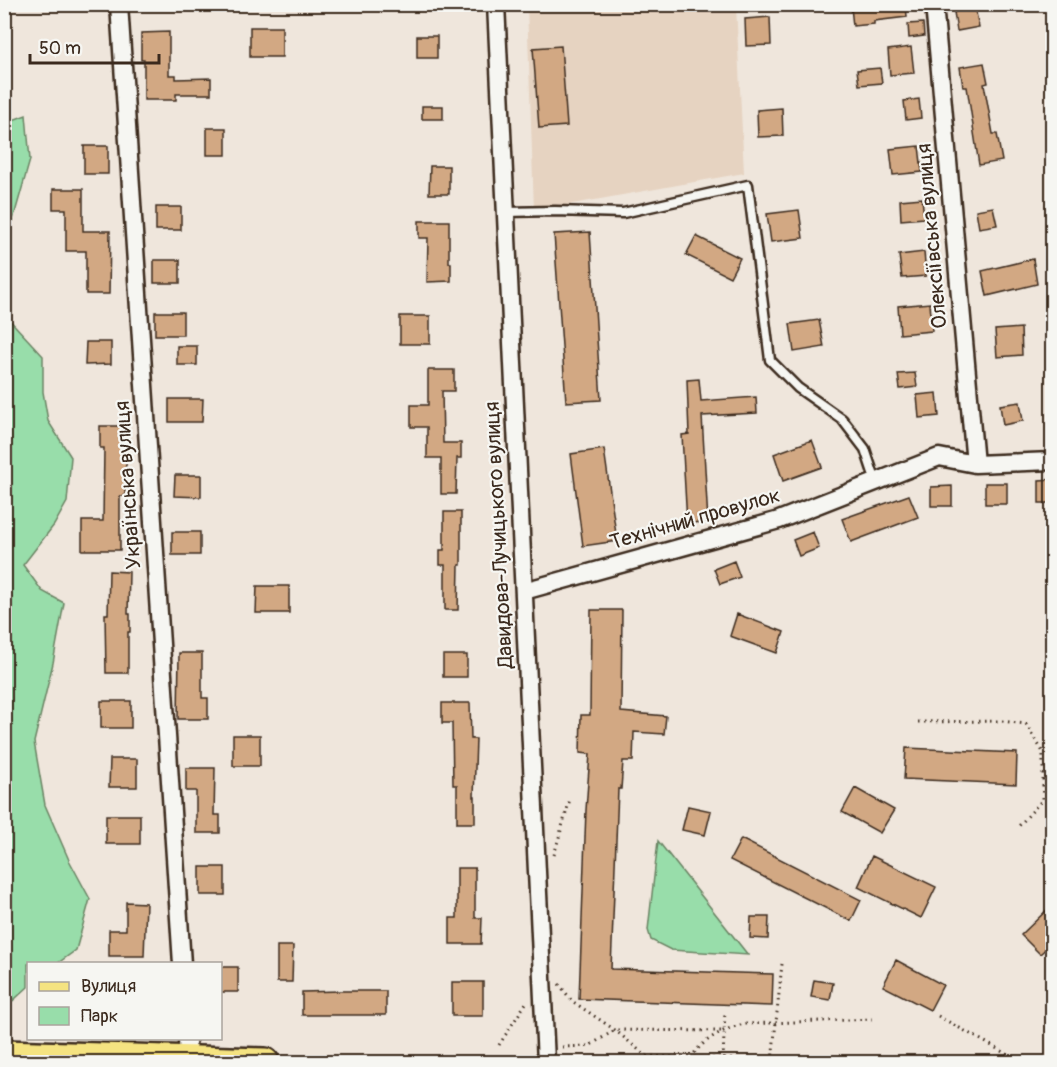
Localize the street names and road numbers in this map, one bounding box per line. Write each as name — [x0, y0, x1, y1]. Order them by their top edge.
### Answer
street label: Олексіївська вулиця — [910, 142, 954, 330]
street label: Українська вулиця — [109, 400, 147, 570]
street label: Давидова-Лучицького вулиця — [479, 401, 520, 670]
street label: Технічний провулок — [607, 482, 784, 556]

